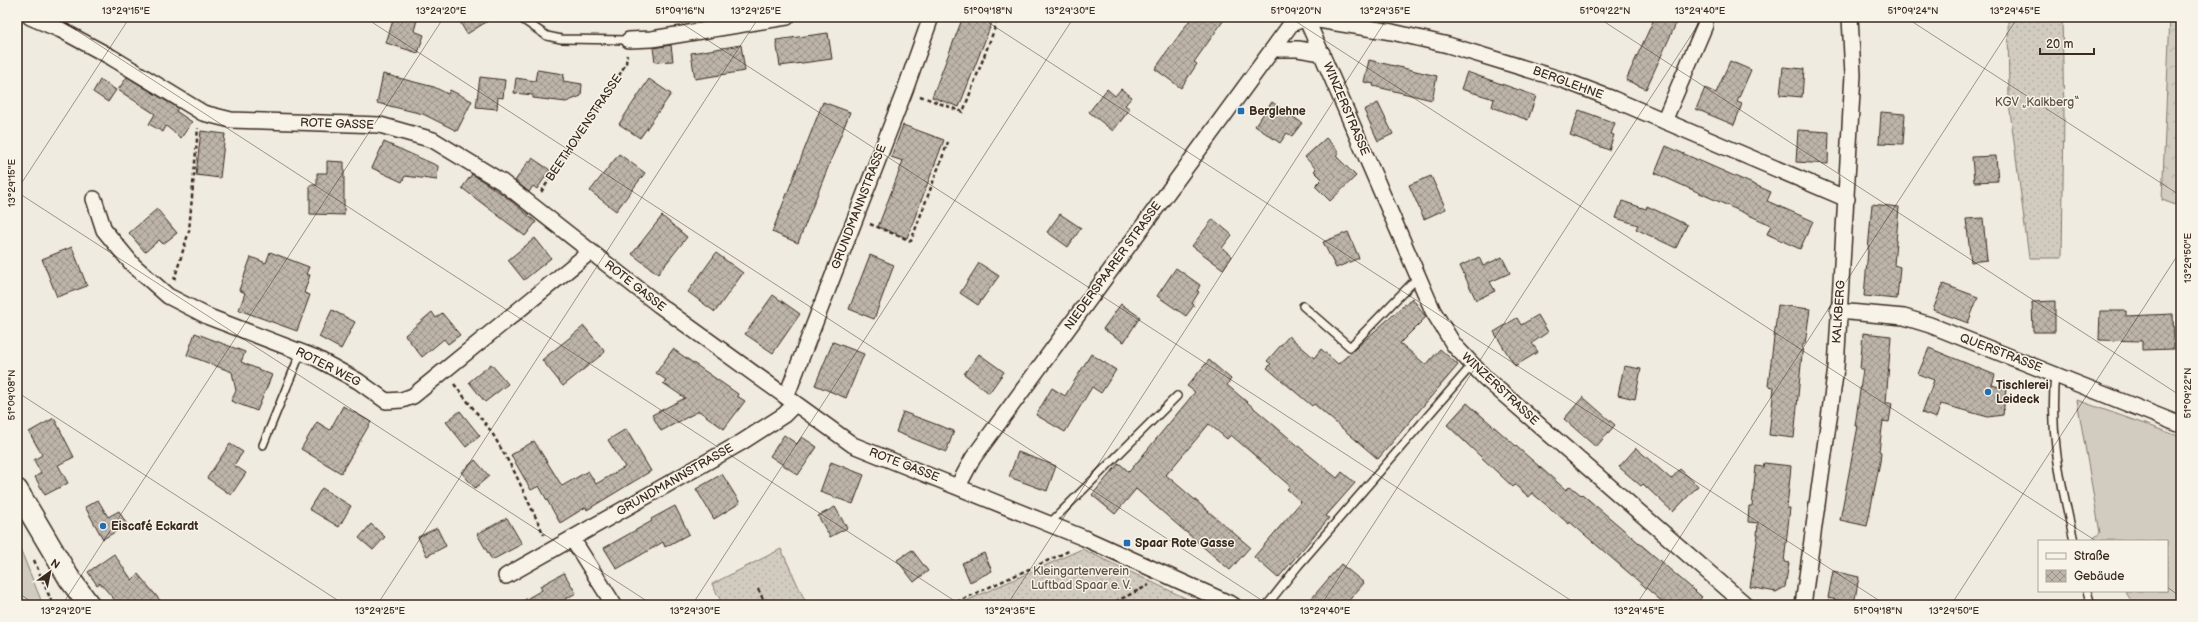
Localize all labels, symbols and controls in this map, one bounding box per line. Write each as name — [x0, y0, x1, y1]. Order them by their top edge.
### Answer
text: 13°29'15"E — [102, 5, 151, 17]
text: 13°29'20"E — [416, 5, 467, 17]
text: 51°09'16"N — [655, 5, 705, 17]
text: 13°29'25"E — [731, 5, 782, 17]
text: 51°09'18"N — [963, 5, 1013, 17]
text: 13°29'30"E — [1045, 5, 1096, 17]
text: 51°09'20"N — [1270, 5, 1322, 17]
text: 13°29'35"E — [1360, 5, 1411, 17]
text: 51°09'22"N — [1579, 5, 1631, 17]
text: 13°29'40"E — [1675, 5, 1726, 17]
text: 51°09'24"N — [1887, 5, 1939, 17]
text: 13°29'45"E — [1990, 5, 2041, 17]
scale bar — [2040, 30, 2094, 56]
text: 20 m — [2046, 37, 2073, 52]
street label: WINZERSTRASSE — [1320, 60, 1372, 158]
street label: BERGLEHNE — [1531, 63, 1605, 103]
street label: BEETHOVENSTRASSE — [543, 72, 625, 184]
park label: KGV „Kalkberg“ — [1995, 95, 2079, 110]
place label: Berglehne — [1249, 104, 1306, 119]
marker: Berglehne — [1236, 106, 1246, 116]
street label: ROTE GASSE — [300, 115, 374, 133]
street label: GRUNDMANNSTRASSE — [828, 142, 890, 271]
text: 13°29'15"E — [6, 158, 18, 207]
street label: NIEDERSPAARER STRASSE — [1061, 199, 1165, 333]
text: 13°29'50"E — [2182, 232, 2194, 283]
street label: ROTE GASSE — [601, 257, 669, 315]
street label: KALKBERG — [1829, 280, 1849, 344]
street label: QUERSTRASSE — [1958, 330, 2044, 376]
street label: ROTER WEG — [293, 344, 363, 390]
street label: WINZERSTRASSE — [1458, 349, 1542, 429]
text: 51°09'22"N — [2182, 367, 2194, 419]
text: 51°09'08"N — [6, 369, 18, 421]
place label: Tischlerei Leideck — [1996, 378, 2049, 407]
marker: Tischlerei Leideck — [1983, 387, 1993, 397]
street label: GRUNDMANNSTRASSE — [614, 440, 736, 520]
street label: ROTE GASSE — [867, 445, 941, 485]
place label: Eiscafé Eckardt — [111, 519, 198, 534]
marker: Eiscafé Eckardt — [98, 521, 108, 531]
place label: Spaar Rote Gasse — [1135, 536, 1235, 551]
marker: Spaar Rote Gasse — [1122, 538, 1132, 548]
legend — [2038, 540, 2168, 592]
text: Straße — [2074, 549, 2110, 564]
north arrow — [30, 552, 70, 592]
text: N — [48, 556, 62, 572]
park label: Kleingartenverein Luftbad Spaar e. V. — [1031, 564, 1131, 593]
text: Gebäude — [2074, 569, 2124, 584]
text: 13°29'20"E — [41, 605, 92, 617]
text: 13°29'25"E — [355, 605, 406, 617]
text: 13°29'30"E — [670, 605, 721, 617]
text: 13°29'35"E — [985, 605, 1036, 617]
text: 13°29'40"E — [1300, 605, 1351, 617]
text: 13°29'45"E — [1614, 605, 1665, 617]
text: 51°09'18"N — [1853, 605, 1903, 617]
text: 13°29'50"E — [1929, 605, 1980, 617]

